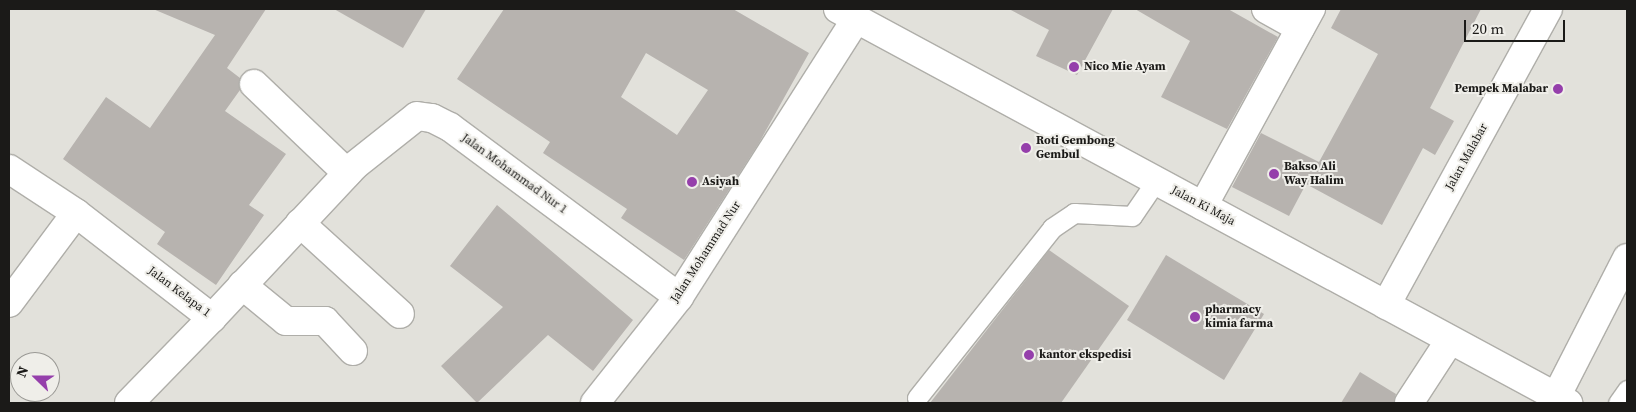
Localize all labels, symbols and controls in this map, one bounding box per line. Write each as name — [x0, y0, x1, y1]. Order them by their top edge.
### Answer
scale bar — [1466, 10, 1567, 42]
text: 20 m — [1472, 18, 1504, 39]
place label: Nico Mie Ayam — [1084, 60, 1166, 74]
marker: Nico Mie Ayam — [1068, 61, 1080, 73]
place label: Pempek Malabar — [1455, 82, 1548, 96]
marker: Pempek Malabar — [1552, 83, 1564, 95]
street label: Jalan Malabar — [1443, 121, 1491, 193]
street label: Jalan Mohammad Nur 1 — [458, 131, 570, 217]
place label: Roti Gembong Gembul — [1036, 134, 1115, 162]
marker: Roti Gembong Gembul — [1020, 142, 1032, 154]
place label: Bakso Ali Way Halim — [1284, 160, 1344, 188]
marker: Bakso Ali Way Halim — [1268, 168, 1280, 180]
place label: Asiyah — [702, 175, 739, 189]
marker: Asiyah — [686, 176, 698, 188]
street label: Jalan Ki Maja — [1169, 183, 1237, 229]
street label: Jalan Mohammad Nur — [668, 199, 744, 305]
street label: Jalan Kelapa 1 — [145, 264, 213, 320]
place label: pharmacy kimia farma — [1205, 303, 1273, 331]
marker: pharmacy kimia farma — [1189, 311, 1201, 323]
place label: kantor ekspedisi — [1039, 348, 1131, 362]
marker: kantor ekspedisi — [1023, 349, 1035, 361]
north arrow — [10, 352, 60, 402]
text: N — [11, 363, 33, 380]

